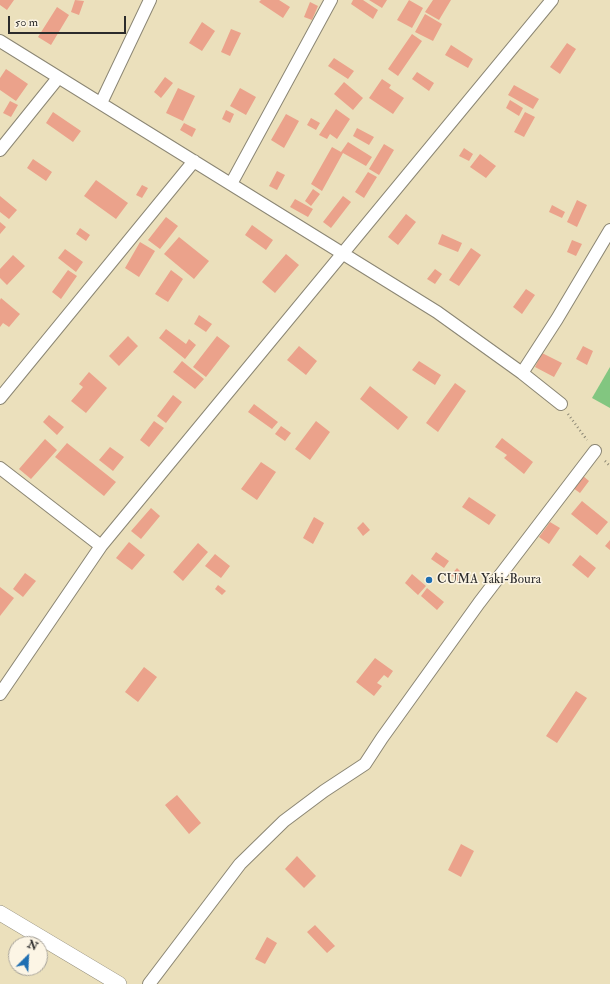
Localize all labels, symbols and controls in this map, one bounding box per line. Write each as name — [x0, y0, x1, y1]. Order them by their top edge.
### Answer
scale bar — [10, 8, 128, 34]
text: 50 m — [15, 15, 38, 30]
place label: CUMA Yaki-Boura — [437, 572, 541, 588]
marker: CUMA Yaki-Boura — [424, 575, 434, 585]
north arrow — [8, 936, 48, 976]
text: N — [26, 938, 40, 953]

